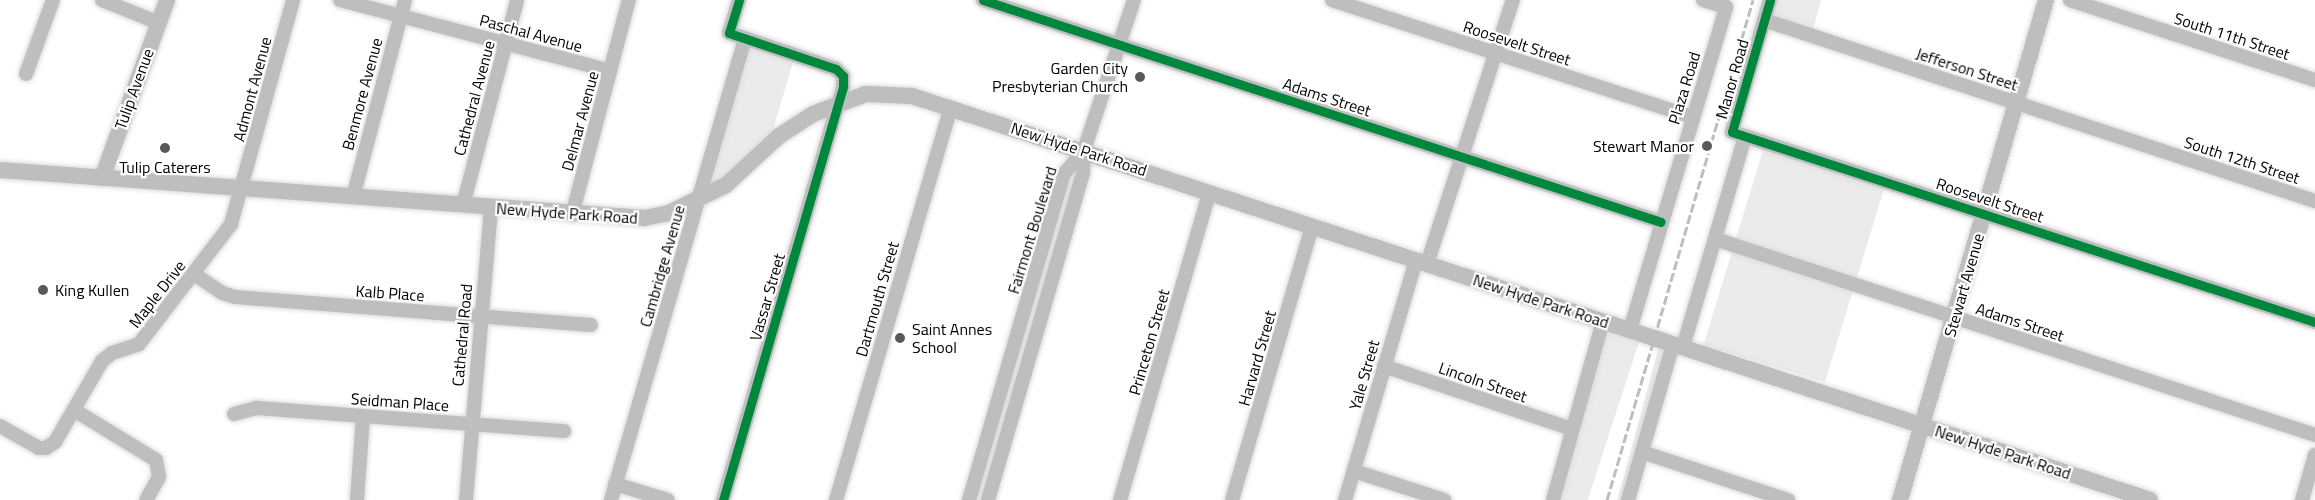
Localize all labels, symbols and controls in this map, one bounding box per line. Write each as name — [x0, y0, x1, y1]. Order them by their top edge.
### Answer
street label: South 11th Street — [2172, 8, 2292, 64]
street label: Paschal Avenue — [477, 10, 585, 56]
street label: Roosevelt Street — [1461, 17, 1573, 69]
street label: Admont Avenue — [229, 35, 275, 143]
street label: Benmore Avenue — [338, 36, 386, 152]
street label: Manor Road — [1711, 37, 1753, 121]
street label: Cathedral Avenue — [449, 38, 499, 158]
street label: Jefferson Street — [1914, 44, 2020, 94]
street label: Tulip Avenue — [110, 46, 158, 132]
street label: Plaza Road — [1664, 49, 1704, 127]
place label: Garden City Presbyterian Church — [992, 58, 1128, 96]
street label: Delmar Avenue — [557, 69, 603, 173]
marker: Garden City Presbyterian Church — [1133, 70, 1147, 84]
street label: Adams Street — [1281, 74, 1373, 120]
street label: New Hyde Park Road — [1009, 118, 1149, 180]
street label: South 12th Street — [2182, 132, 2302, 188]
place label: Stewart Manor — [1593, 136, 1694, 156]
marker: Stewart Manor — [1698, 137, 1716, 155]
marker: Tulip Caterers — [158, 141, 172, 155]
place label: Tulip Caterers — [119, 157, 211, 177]
street label: Fairmont Boulevard — [1003, 164, 1061, 296]
street label: Roosevelt Street — [1934, 174, 2046, 226]
street label: New Hyde Park Road — [496, 198, 638, 228]
street label: Cambridge Avenue — [635, 203, 689, 329]
street label: Stewart Avenue — [1940, 231, 1988, 339]
street label: Dartmouth Street — [851, 239, 903, 359]
street label: Vassar Street — [745, 251, 789, 343]
street label: Maple Drive — [125, 256, 189, 332]
street label: New Hyde Park Road — [1471, 270, 1611, 332]
place label: King Kullen — [55, 280, 129, 300]
street label: Kalb Place — [355, 281, 425, 305]
marker: King Kullen — [36, 283, 50, 297]
street label: Cathedral Road — [448, 283, 476, 387]
street label: Princeton Street — [1125, 287, 1173, 397]
street label: Adams Street — [1974, 299, 2066, 345]
street label: Harvard Street — [1234, 308, 1280, 408]
place label: Saint Annes School — [912, 319, 992, 357]
marker: Saint Annes School — [893, 331, 907, 345]
street label: Yale Street — [1345, 338, 1383, 412]
street label: Lincoln Street — [1436, 358, 1530, 406]
street label: Seidman Place — [350, 389, 450, 415]
street label: New Hyde Park Road — [1933, 421, 2073, 483]

